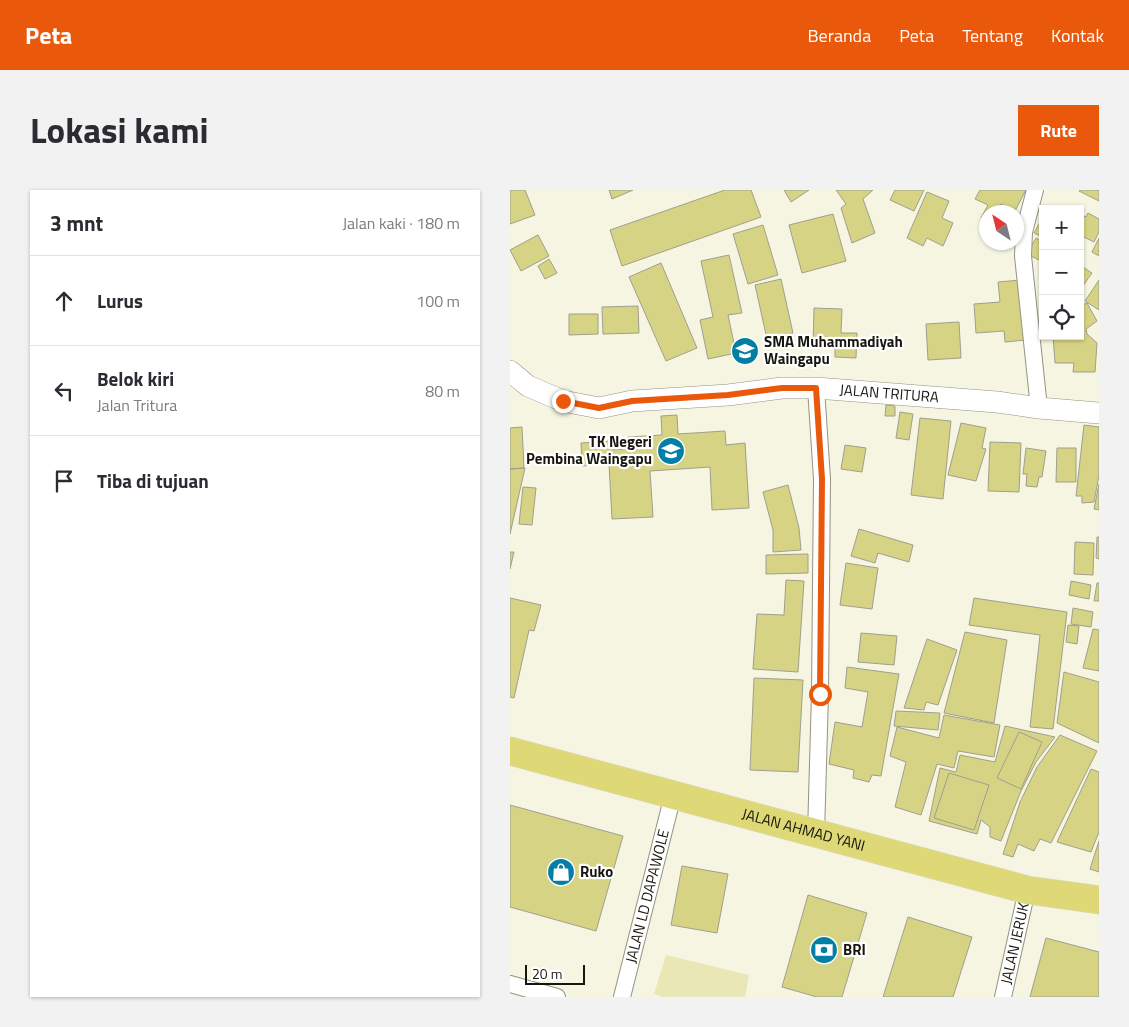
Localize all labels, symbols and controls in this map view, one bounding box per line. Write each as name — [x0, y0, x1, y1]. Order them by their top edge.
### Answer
text: Peta — [25, 17, 72, 53]
text: Beranda — [808, 22, 871, 49]
text: Peta — [899, 22, 934, 49]
text: Tentang — [962, 22, 1023, 49]
text: Kontak — [1051, 22, 1104, 49]
text: Lokasi kami — [30, 103, 209, 157]
button: Rute — [1018, 105, 1099, 156]
north arrow — [979, 205, 1024, 250]
map controls — [1039, 205, 1084, 340]
button: + — [1039, 205, 1084, 250]
text: 3 mnt — [50, 207, 103, 239]
text: Jalan kaki · 180 m — [342, 211, 460, 235]
button: − — [1039, 250, 1084, 295]
text: Lurus — [97, 286, 143, 315]
icon: ahead — [50, 287, 78, 315]
text: 100 m — [416, 289, 460, 313]
button: locate — [1039, 295, 1084, 340]
place label: SMA Muhammadiyah Waingapu — [764, 330, 903, 370]
school or university icon: SMA Muhammadiyah Waingapu — [730, 336, 760, 366]
text: Belok kiri — [97, 364, 174, 393]
icon: left — [50, 377, 78, 405]
street label: JALAN TRITURA — [839, 378, 940, 408]
text: 80 m — [425, 379, 460, 403]
route end — [552, 390, 575, 413]
text: Jalan Tritura — [97, 393, 177, 417]
place label: TK Negeri Pembina Waingapu — [526, 430, 652, 470]
school or university icon: TK Negeri Pembina Waingapu — [656, 436, 686, 466]
text: Tiba di tujuan — [97, 466, 209, 495]
icon: arrive — [50, 467, 78, 495]
route start — [809, 683, 832, 706]
street label: JALAN AHMAD YANI — [740, 802, 868, 857]
street label: JALAN LD DAPAWOLE — [619, 827, 675, 965]
shop icon: Ruko — [546, 857, 576, 887]
place label: Ruko — [580, 860, 613, 883]
street label: JALAN JERUK — [994, 900, 1035, 986]
bank icon: BRI — [809, 935, 839, 965]
place label: BRI — [843, 938, 866, 961]
scale bar — [525, 962, 585, 985]
text: 20 m — [532, 963, 562, 984]

